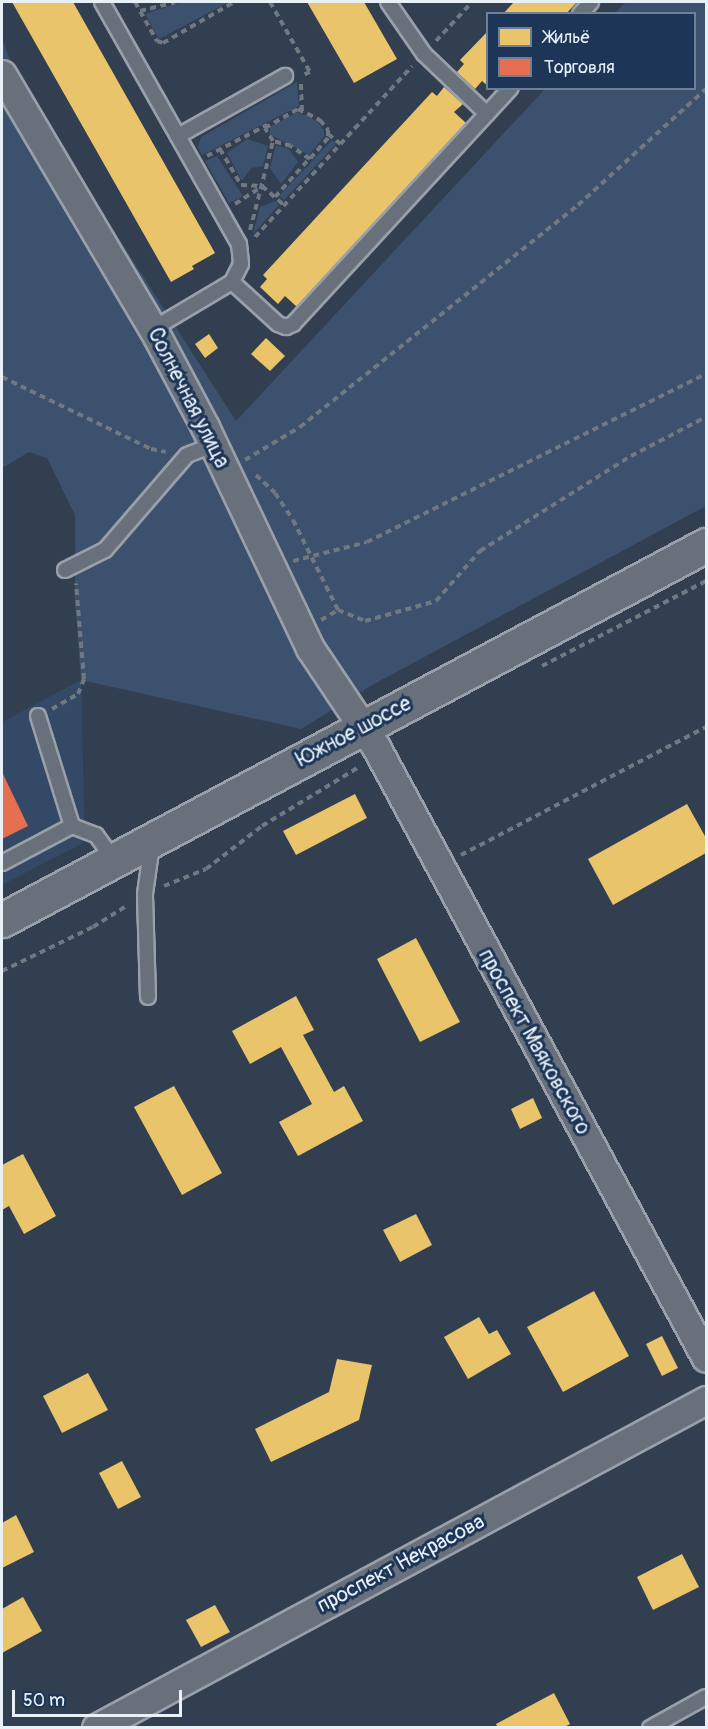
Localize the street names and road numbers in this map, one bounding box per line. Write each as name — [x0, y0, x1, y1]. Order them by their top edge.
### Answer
street label: Солнечная улица — [142, 324, 234, 472]
street label: Южное шоссе — [292, 691, 416, 773]
street label: проспект Маяковского — [473, 945, 595, 1139]
street label: проспект Некрасова — [313, 1509, 489, 1619]

